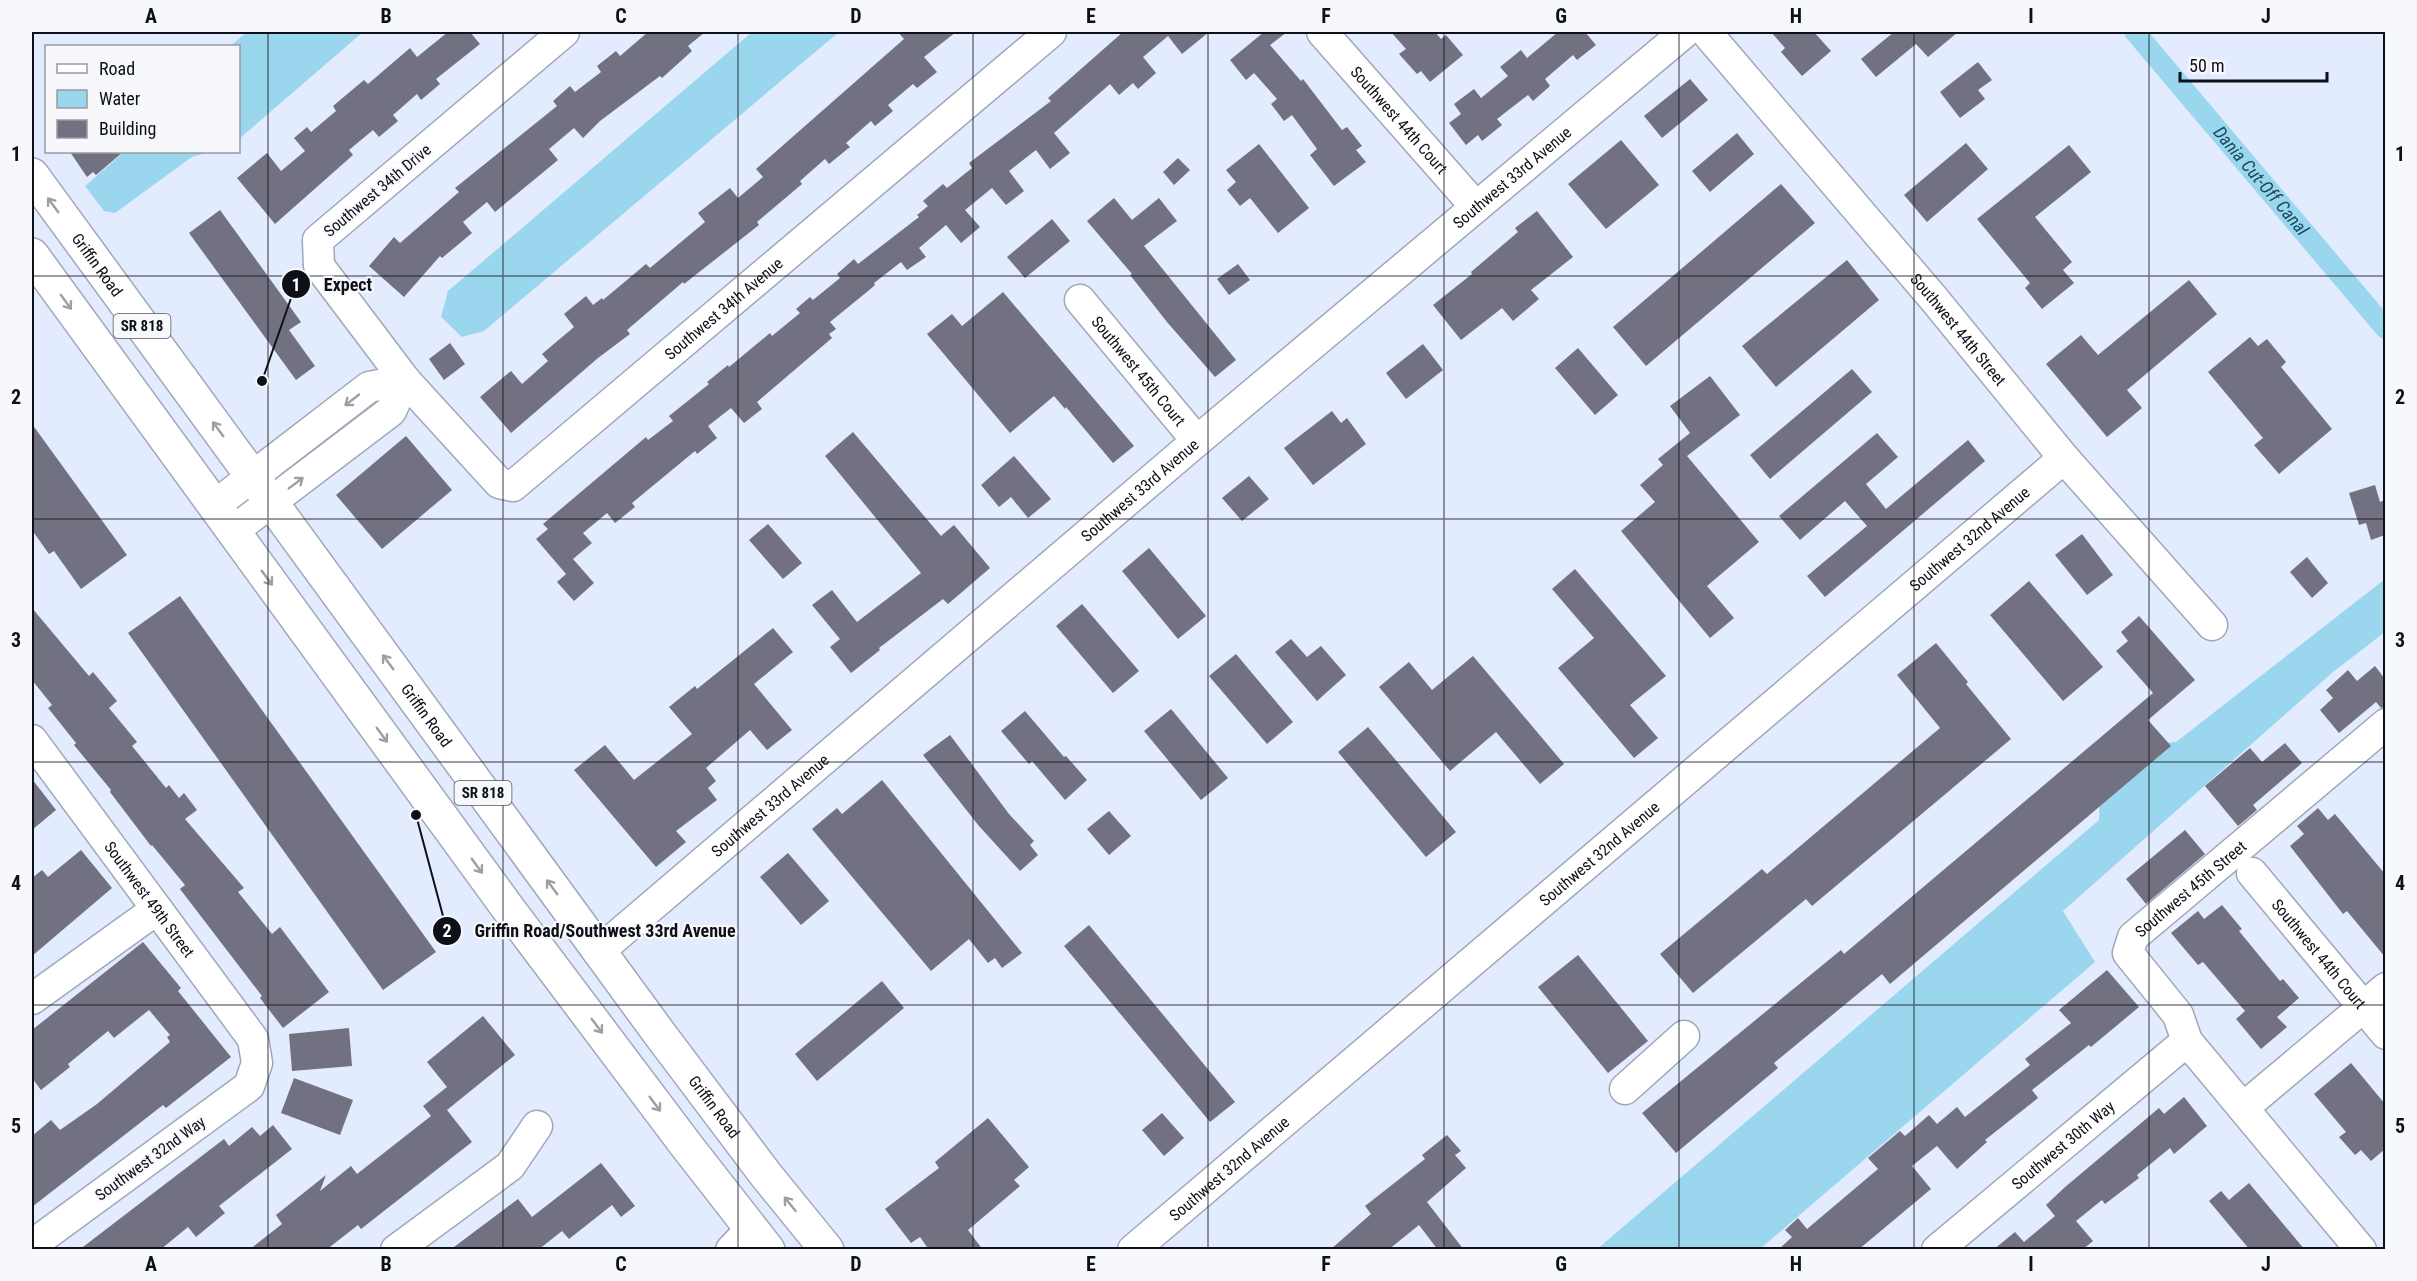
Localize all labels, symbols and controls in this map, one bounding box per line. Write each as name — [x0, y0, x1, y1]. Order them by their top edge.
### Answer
text: A — [145, 4, 157, 28]
text: B — [380, 4, 392, 28]
text: C — [615, 4, 627, 28]
text: D — [850, 4, 862, 28]
text: E — [1086, 4, 1096, 28]
text: F — [1321, 4, 1331, 28]
text: G — [1555, 4, 1567, 28]
text: H — [1790, 4, 1802, 28]
text: I — [2028, 4, 2034, 28]
text: J — [2261, 4, 2271, 28]
legend — [45, 45, 240, 153]
scale bar — [2180, 45, 2327, 83]
text: 50 m — [2189, 55, 2224, 76]
text: Road — [99, 58, 135, 79]
street label: Southwest 44th Court — [1347, 62, 1451, 178]
text: Water — [99, 88, 141, 109]
text: Building — [99, 118, 156, 139]
water label: Dania Cut-Off Canal — [2209, 122, 2314, 240]
street label: Southwest 33rd Avenue — [1449, 123, 1575, 233]
street label: Southwest 34th Drive — [320, 140, 435, 241]
text: 1 — [11, 142, 21, 166]
text: 1 — [2395, 142, 2405, 166]
one-way arrow — [47, 197, 59, 213]
street label: Griffin Road — [68, 230, 126, 300]
street label: Southwest 34th Avenue — [661, 254, 786, 364]
callout: Expect — [281, 266, 384, 302]
street label: Southwest 44th Street — [1906, 270, 2010, 390]
text: 1 — [291, 274, 301, 295]
text: Expect — [324, 274, 373, 295]
one-way arrow — [60, 294, 72, 310]
street label: Southwest 45th Court — [1087, 312, 1190, 430]
road number: SR 818 — [114, 314, 170, 338]
text: 2 — [11, 385, 21, 409]
text: 2 — [2395, 385, 2405, 409]
one-way arrow — [344, 393, 360, 406]
one-way arrow — [212, 422, 224, 438]
street label: Southwest 33rd Avenue — [1077, 435, 1203, 546]
one-way arrow — [288, 476, 304, 489]
street label: Southwest 32nd Avenue — [1906, 483, 2033, 595]
one-way arrow — [261, 569, 273, 585]
text: 3 — [11, 628, 21, 652]
text: 3 — [2395, 628, 2405, 652]
one-way arrow — [382, 654, 394, 670]
street label: Griffin Road — [397, 680, 456, 751]
one-way arrow — [376, 727, 388, 743]
street label: Southwest 33rd Avenue — [708, 750, 833, 861]
road number: SR 818 — [454, 781, 512, 805]
street label: Southwest 32nd Avenue — [1536, 798, 1663, 910]
street label: Southwest 45th Street — [2131, 837, 2251, 941]
street label: Southwest 49th Street — [100, 838, 199, 962]
one-way arrow — [471, 857, 483, 873]
text: 4 — [11, 871, 21, 895]
text: 4 — [2395, 871, 2405, 895]
one-way arrow — [546, 880, 558, 896]
street label: Southwest 44th Court — [2268, 895, 2370, 1013]
callout: Griffin Road/Southwest 33rd Avenue — [432, 913, 747, 949]
text: 2 — [442, 920, 452, 941]
text: Griffin Road/Southwest 33rd Avenue — [474, 920, 736, 941]
one-way arrow — [591, 1018, 603, 1034]
street label: Griffin Road — [684, 1072, 744, 1142]
one-way arrow — [648, 1095, 661, 1111]
street label: Southwest 30th Way — [2008, 1097, 2119, 1194]
street label: Southwest 32nd Way — [92, 1112, 209, 1205]
street label: Southwest 32nd Avenue — [1165, 1112, 1293, 1225]
text: 5 — [11, 1114, 21, 1138]
text: 5 — [2395, 1114, 2405, 1138]
one-way arrow — [784, 1196, 797, 1212]
text: A — [145, 1252, 157, 1276]
text: B — [380, 1252, 392, 1276]
text: C — [615, 1252, 627, 1276]
text: D — [850, 1252, 862, 1276]
text: E — [1086, 1252, 1096, 1276]
text: F — [1321, 1252, 1331, 1276]
text: G — [1555, 1252, 1567, 1276]
text: H — [1790, 1252, 1802, 1276]
text: I — [2028, 1252, 2034, 1276]
text: J — [2261, 1252, 2271, 1276]

